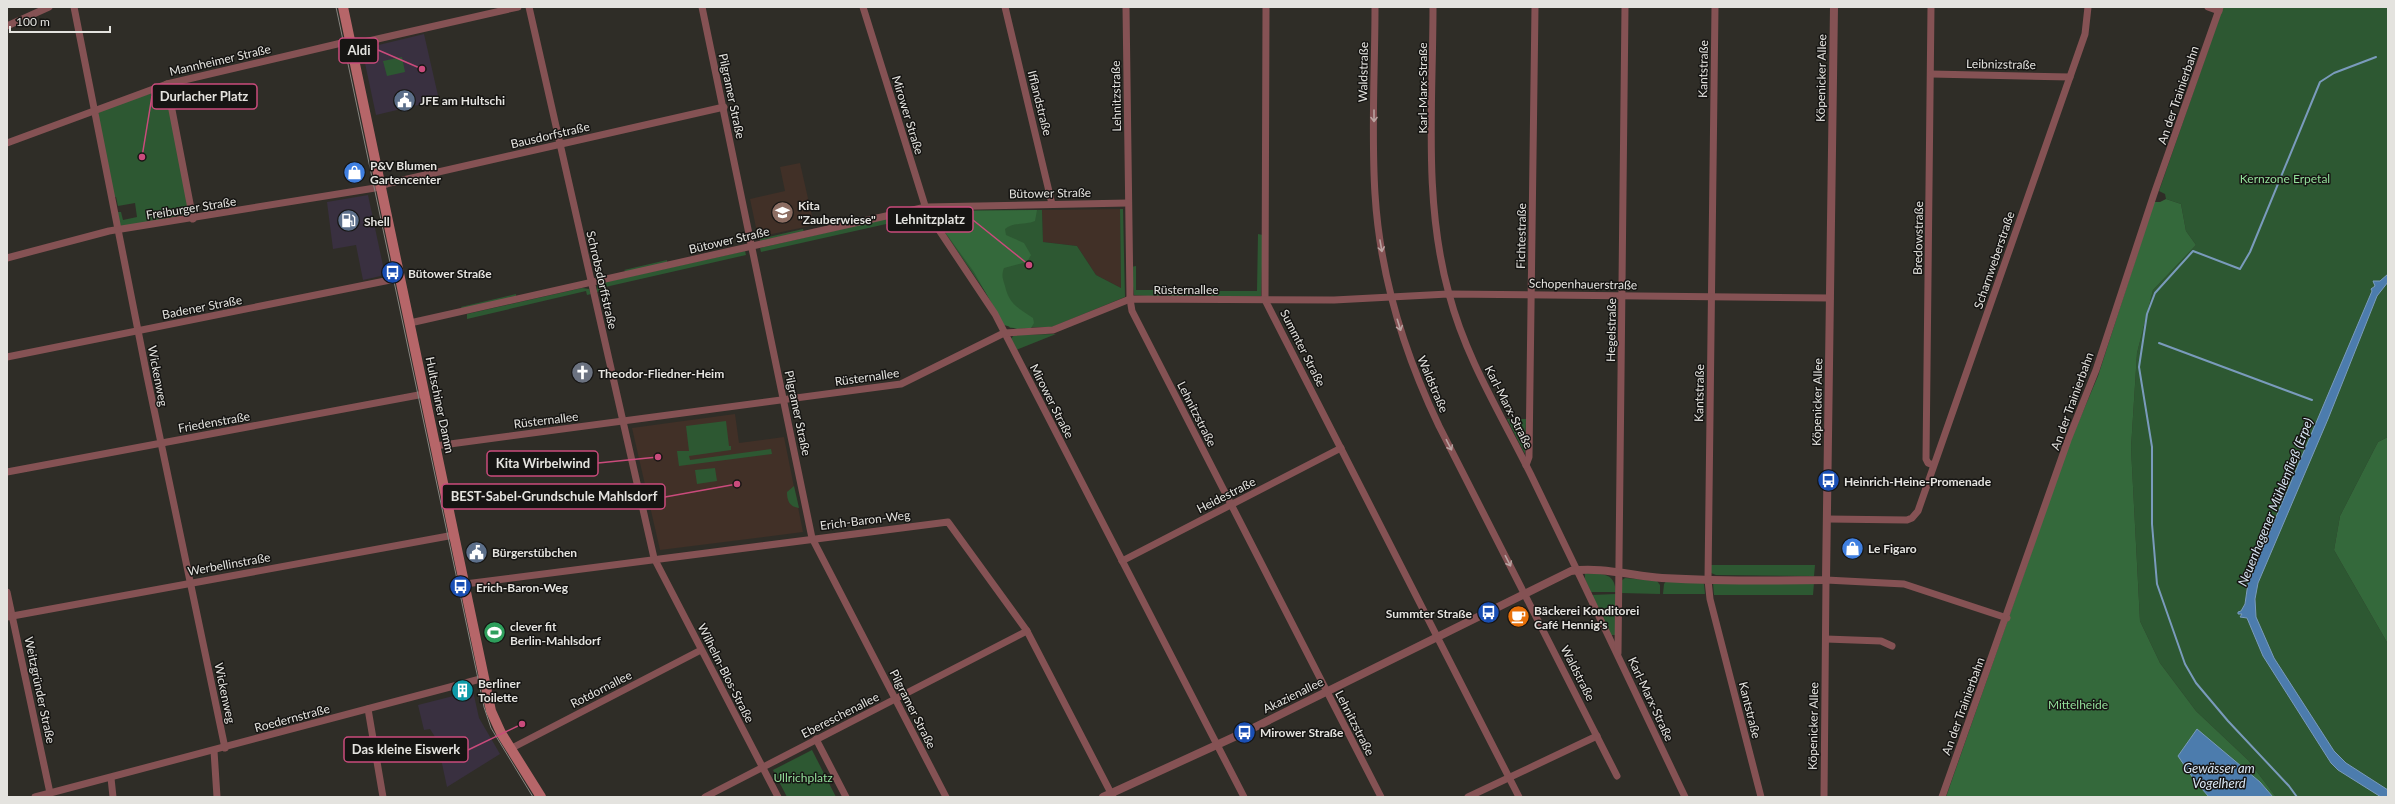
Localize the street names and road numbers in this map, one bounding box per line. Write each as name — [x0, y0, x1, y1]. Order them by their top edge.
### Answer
street label: Köpenicker Allee — [1813, 34, 1829, 122]
street label: Kantstraße — [1695, 40, 1711, 98]
street label: Mannheimer Straße — [168, 41, 272, 79]
street label: Waldstraße — [1355, 42, 1371, 102]
street label: Karl-Marx-Straße — [1415, 42, 1430, 134]
street label: An der Trainierbahn — [2154, 44, 2202, 146]
street label: Pilgramer Straße — [716, 52, 748, 140]
street label: Leibnizstraße — [1966, 56, 2036, 72]
street label: Lehnitzstraße — [1108, 60, 1124, 132]
street label: Ifflandstraße — [1025, 69, 1055, 137]
street label: Mirower Straße — [889, 74, 927, 156]
street label: Bausdorfstraße — [509, 119, 591, 151]
street label: Bütower Straße — [1009, 185, 1091, 201]
street label: Freiburger Straße — [145, 193, 237, 223]
street label: Bredowstraße — [1910, 201, 1926, 275]
street label: Fichtestraße — [1513, 203, 1529, 269]
street label: Scharnweberstraße — [1970, 209, 2018, 311]
street label: Bütower Straße — [687, 223, 771, 257]
street label: Schrobsdorffstraße — [583, 229, 621, 331]
street label: Schopenhauerstraße — [1529, 276, 1637, 292]
street label: Rüsternallee — [1153, 282, 1219, 297]
street label: Badener Straße — [161, 292, 243, 322]
street label: Hegelstraße — [1603, 298, 1619, 362]
street label: Summter Straße — [1277, 307, 1329, 389]
street label: Wickenweg — [145, 344, 171, 408]
street label: An der Trainierbahn — [2047, 350, 2097, 452]
street label: Waldstraße — [1414, 353, 1452, 415]
street label: Hultschiner Damm — [422, 355, 458, 455]
street label: Köpenicker Allee — [1809, 358, 1825, 446]
street label: Mirower Straße — [1027, 361, 1077, 441]
street label: Karl-Marx-Straße — [1482, 363, 1536, 451]
street label: Kantstraße — [1691, 364, 1707, 422]
street label: Rüsternallee — [834, 365, 900, 389]
street label: Pilgramer Straße — [782, 369, 814, 457]
street label: Lehnitzstraße — [1174, 379, 1220, 449]
street label: Friedenstraße — [177, 408, 251, 436]
street label: Rüsternallee — [513, 409, 579, 431]
street label: Heidestraße — [1194, 474, 1258, 516]
street label: Erich-Baron-Weg — [819, 507, 911, 533]
street label: Werbellinstraße — [186, 549, 272, 579]
street label: Wilhelm-Blos-Straße — [695, 621, 757, 725]
street label: Weitzgründer Straße — [21, 635, 59, 745]
street label: Waldstraße — [1558, 643, 1598, 703]
street label: Karl-Marx-Straße — [1625, 655, 1677, 743]
street label: An der Trainierbahn — [1938, 655, 1988, 757]
street label: Wickenweg — [211, 661, 239, 725]
street label: Rotdornallee — [568, 667, 634, 711]
street label: Pilgramer Straße — [887, 667, 939, 751]
street label: Akazienallee — [1260, 674, 1326, 716]
street label: Kantstraße — [1736, 680, 1764, 740]
street label: Köpenicker Allee — [1805, 682, 1821, 770]
street label: Lehnitzstraße — [1332, 688, 1378, 758]
street label: Ebereschenallee — [799, 689, 881, 741]
street label: Roedernstraße — [253, 701, 331, 735]

